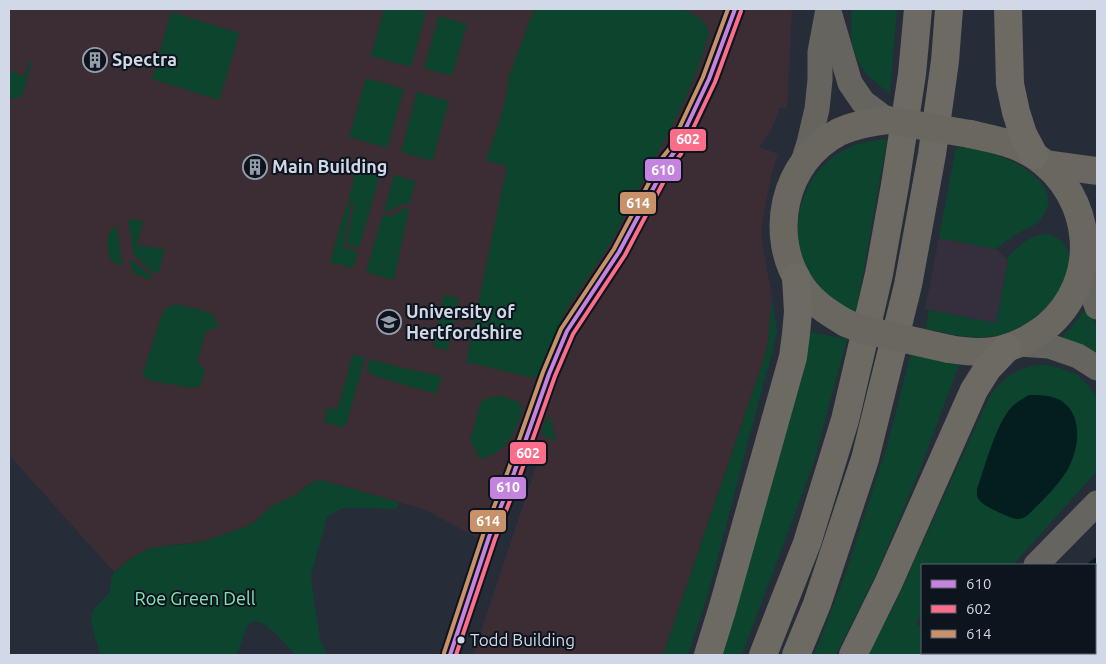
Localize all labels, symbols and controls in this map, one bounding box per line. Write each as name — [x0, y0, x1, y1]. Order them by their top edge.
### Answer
building icon: Spectra — [82, 47, 108, 73]
place label: Spectra — [112, 49, 177, 69]
line badge: 602 — [669, 128, 707, 152]
text: 602 — [676, 131, 700, 147]
building icon: Main Building — [242, 154, 268, 180]
place label: Main Building — [272, 156, 387, 176]
line badge: 610 — [644, 158, 682, 182]
text: 610 — [651, 162, 675, 178]
line badge: 614 — [619, 191, 657, 215]
text: 614 — [626, 195, 650, 211]
place label: University of Hertfordshire — [406, 301, 522, 342]
school or university icon: University of Hertfordshire — [376, 309, 402, 335]
line badge: 602 — [509, 441, 547, 465]
text: 602 — [516, 445, 540, 461]
line badge: 610 — [489, 476, 527, 500]
text: 610 — [496, 479, 520, 495]
line badge: 614 — [469, 509, 507, 533]
text: 614 — [476, 513, 500, 529]
legend — [921, 564, 1096, 654]
text: 610 — [966, 575, 991, 592]
park label: Roe Green Dell — [135, 588, 256, 608]
text: 602 — [966, 600, 991, 617]
text: 614 — [966, 625, 991, 642]
place label: Todd Building — [470, 630, 575, 649]
marker: Todd Building — [456, 635, 466, 645]

